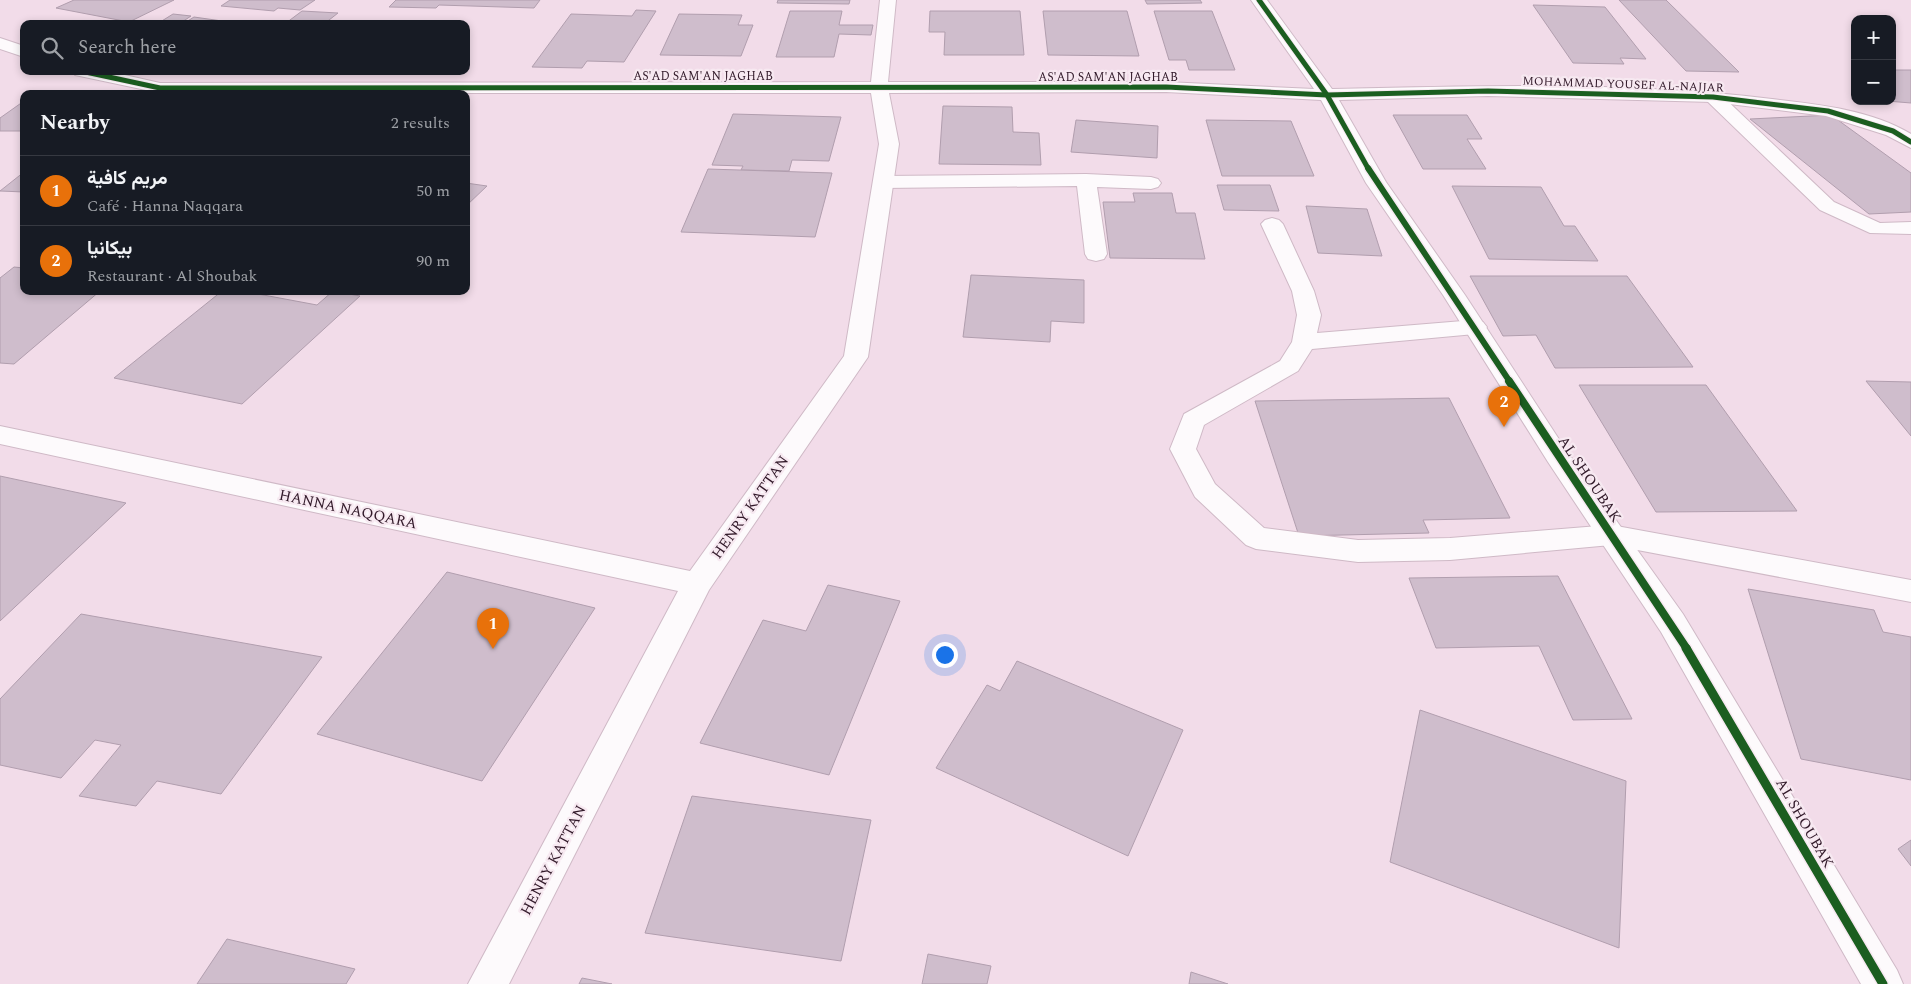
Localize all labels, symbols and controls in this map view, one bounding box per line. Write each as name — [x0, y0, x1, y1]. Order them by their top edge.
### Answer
map controls — [1851, 15, 1896, 105]
button: + — [1851, 15, 1896, 60]
search box — [20, 20, 470, 75]
text: Search here — [78, 33, 177, 62]
icon: search — [38, 34, 66, 62]
button: − — [1851, 60, 1896, 105]
street label: AS'AD SAM'AN JAGHAB — [633, 67, 773, 86]
street label: AS'AD SAM'AN JAGHAB — [1038, 68, 1178, 87]
street label: MOHAMMAD YOUSEF AL-NAJJAR — [1522, 71, 1724, 98]
text: Nearby — [40, 107, 110, 139]
text: 2 results — [391, 111, 450, 135]
text: مريم كافية — [87, 164, 168, 193]
text: 1 — [52, 179, 60, 203]
text: 50 m — [416, 179, 450, 203]
text: Café · Hanna Naqqara — [87, 194, 243, 218]
text: بيكانيا — [87, 234, 132, 263]
text: 2 — [52, 249, 60, 273]
text: 90 m — [416, 249, 450, 273]
text: Restaurant · Al Shoubak — [87, 264, 258, 288]
pin: 2 — [1488, 386, 1520, 427]
street label: AL SHOUBAK — [1552, 431, 1627, 527]
street label: HENRY KATTAN — [706, 451, 795, 564]
street label: HANNA NAQQARA — [277, 484, 419, 535]
pin: 1 — [477, 608, 509, 649]
your location — [932, 642, 958, 668]
street label: AL SHOUBAK — [1770, 774, 1840, 873]
street label: HENRY KATTAN — [515, 801, 592, 920]

